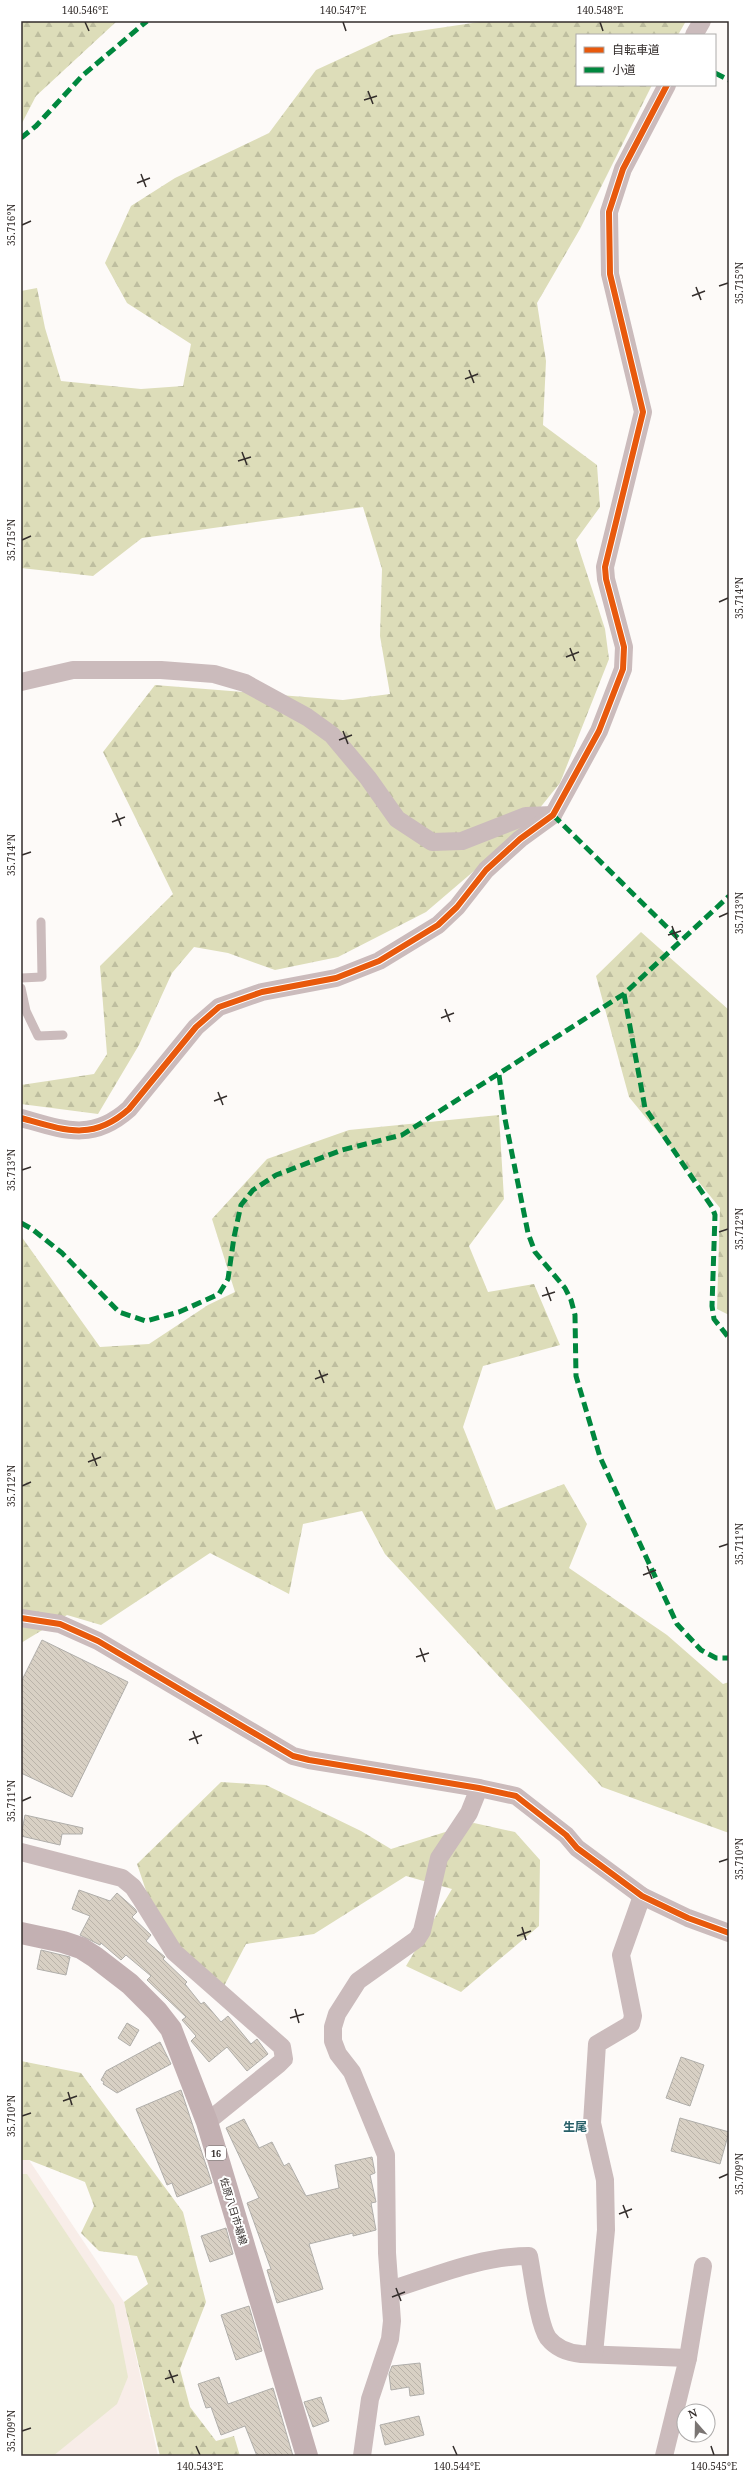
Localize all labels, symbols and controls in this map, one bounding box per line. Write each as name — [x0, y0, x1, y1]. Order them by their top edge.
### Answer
text: 140.546°E — [62, 3, 108, 17]
text: 140.547°E — [320, 3, 366, 17]
text: 140.548°E — [577, 3, 623, 17]
legend — [576, 34, 716, 86]
text: 自転車道 — [612, 41, 660, 58]
text: 小道 — [612, 61, 636, 78]
text: 35.716°N — [4, 204, 18, 246]
text: 35.715°N — [732, 262, 746, 304]
text: 35.715°N — [4, 519, 18, 561]
text: 35.714°N — [732, 577, 746, 619]
text: 35.714°N — [4, 834, 18, 876]
text: 35.713°N — [732, 892, 746, 934]
text: 35.713°N — [4, 1149, 18, 1191]
text: 35.712°N — [732, 1208, 746, 1250]
text: 35.712°N — [4, 1465, 18, 1507]
text: 35.711°N — [732, 1523, 746, 1565]
text: 35.711°N — [4, 1780, 18, 1822]
text: 35.710°N — [732, 1838, 746, 1880]
text: 35.710°N — [4, 2095, 18, 2137]
district label: 生尾 — [563, 2118, 587, 2135]
road number: 16 — [206, 2146, 226, 2160]
text: 35.709°N — [732, 2153, 746, 2195]
street label: 佐原八日市場線 — [217, 2175, 251, 2247]
north arrow — [676, 2403, 716, 2443]
text: N — [686, 2404, 699, 2422]
text: 35.709°N — [4, 2410, 18, 2452]
text: 140.543°E — [177, 2459, 223, 2473]
text: 140.544°E — [434, 2459, 480, 2473]
text: 140.545°E — [691, 2459, 737, 2473]

